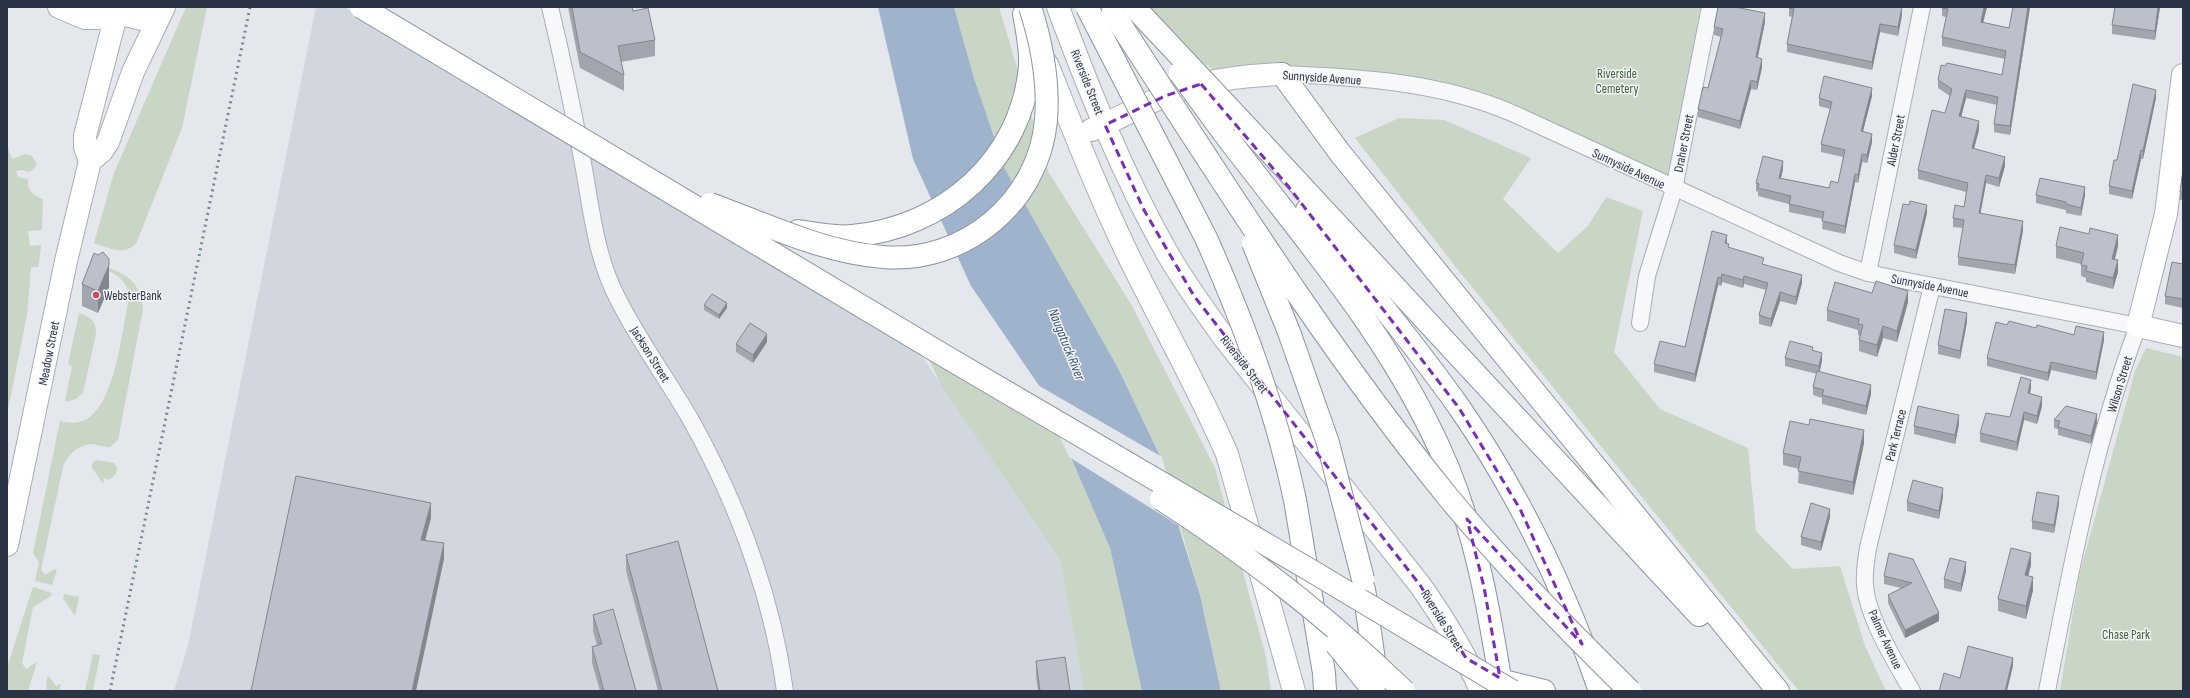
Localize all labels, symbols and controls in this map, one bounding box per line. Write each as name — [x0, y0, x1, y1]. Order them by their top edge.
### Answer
street label: Riverside Street — [1067, 47, 1107, 118]
park label: Riverside Cemetery — [1596, 66, 1638, 97]
street label: Sunnyside Avenue — [1282, 67, 1362, 89]
street label: Draher Street — [1671, 113, 1697, 174]
street label: Alder Street — [1883, 113, 1909, 168]
street label: Sunnyside Avenue — [1590, 145, 1668, 193]
street label: Sunnyside Avenue — [1890, 271, 1970, 301]
place label: WebsterBank — [104, 288, 162, 304]
marker: WebsterBank — [91, 290, 101, 300]
water label: Naugatuck River — [1044, 306, 1089, 384]
street label: Meadow Street — [35, 319, 63, 387]
street label: Jackson Street — [626, 323, 674, 385]
street label: Riverside Street — [1217, 332, 1272, 397]
street label: Wilson Street — [2104, 354, 2136, 415]
street label: Park Terrace — [1882, 407, 1910, 463]
street label: Riverside Street — [1417, 587, 1467, 654]
street label: Palmer Avenue — [1864, 607, 1906, 672]
park label: Chase Park — [2102, 627, 2150, 643]

